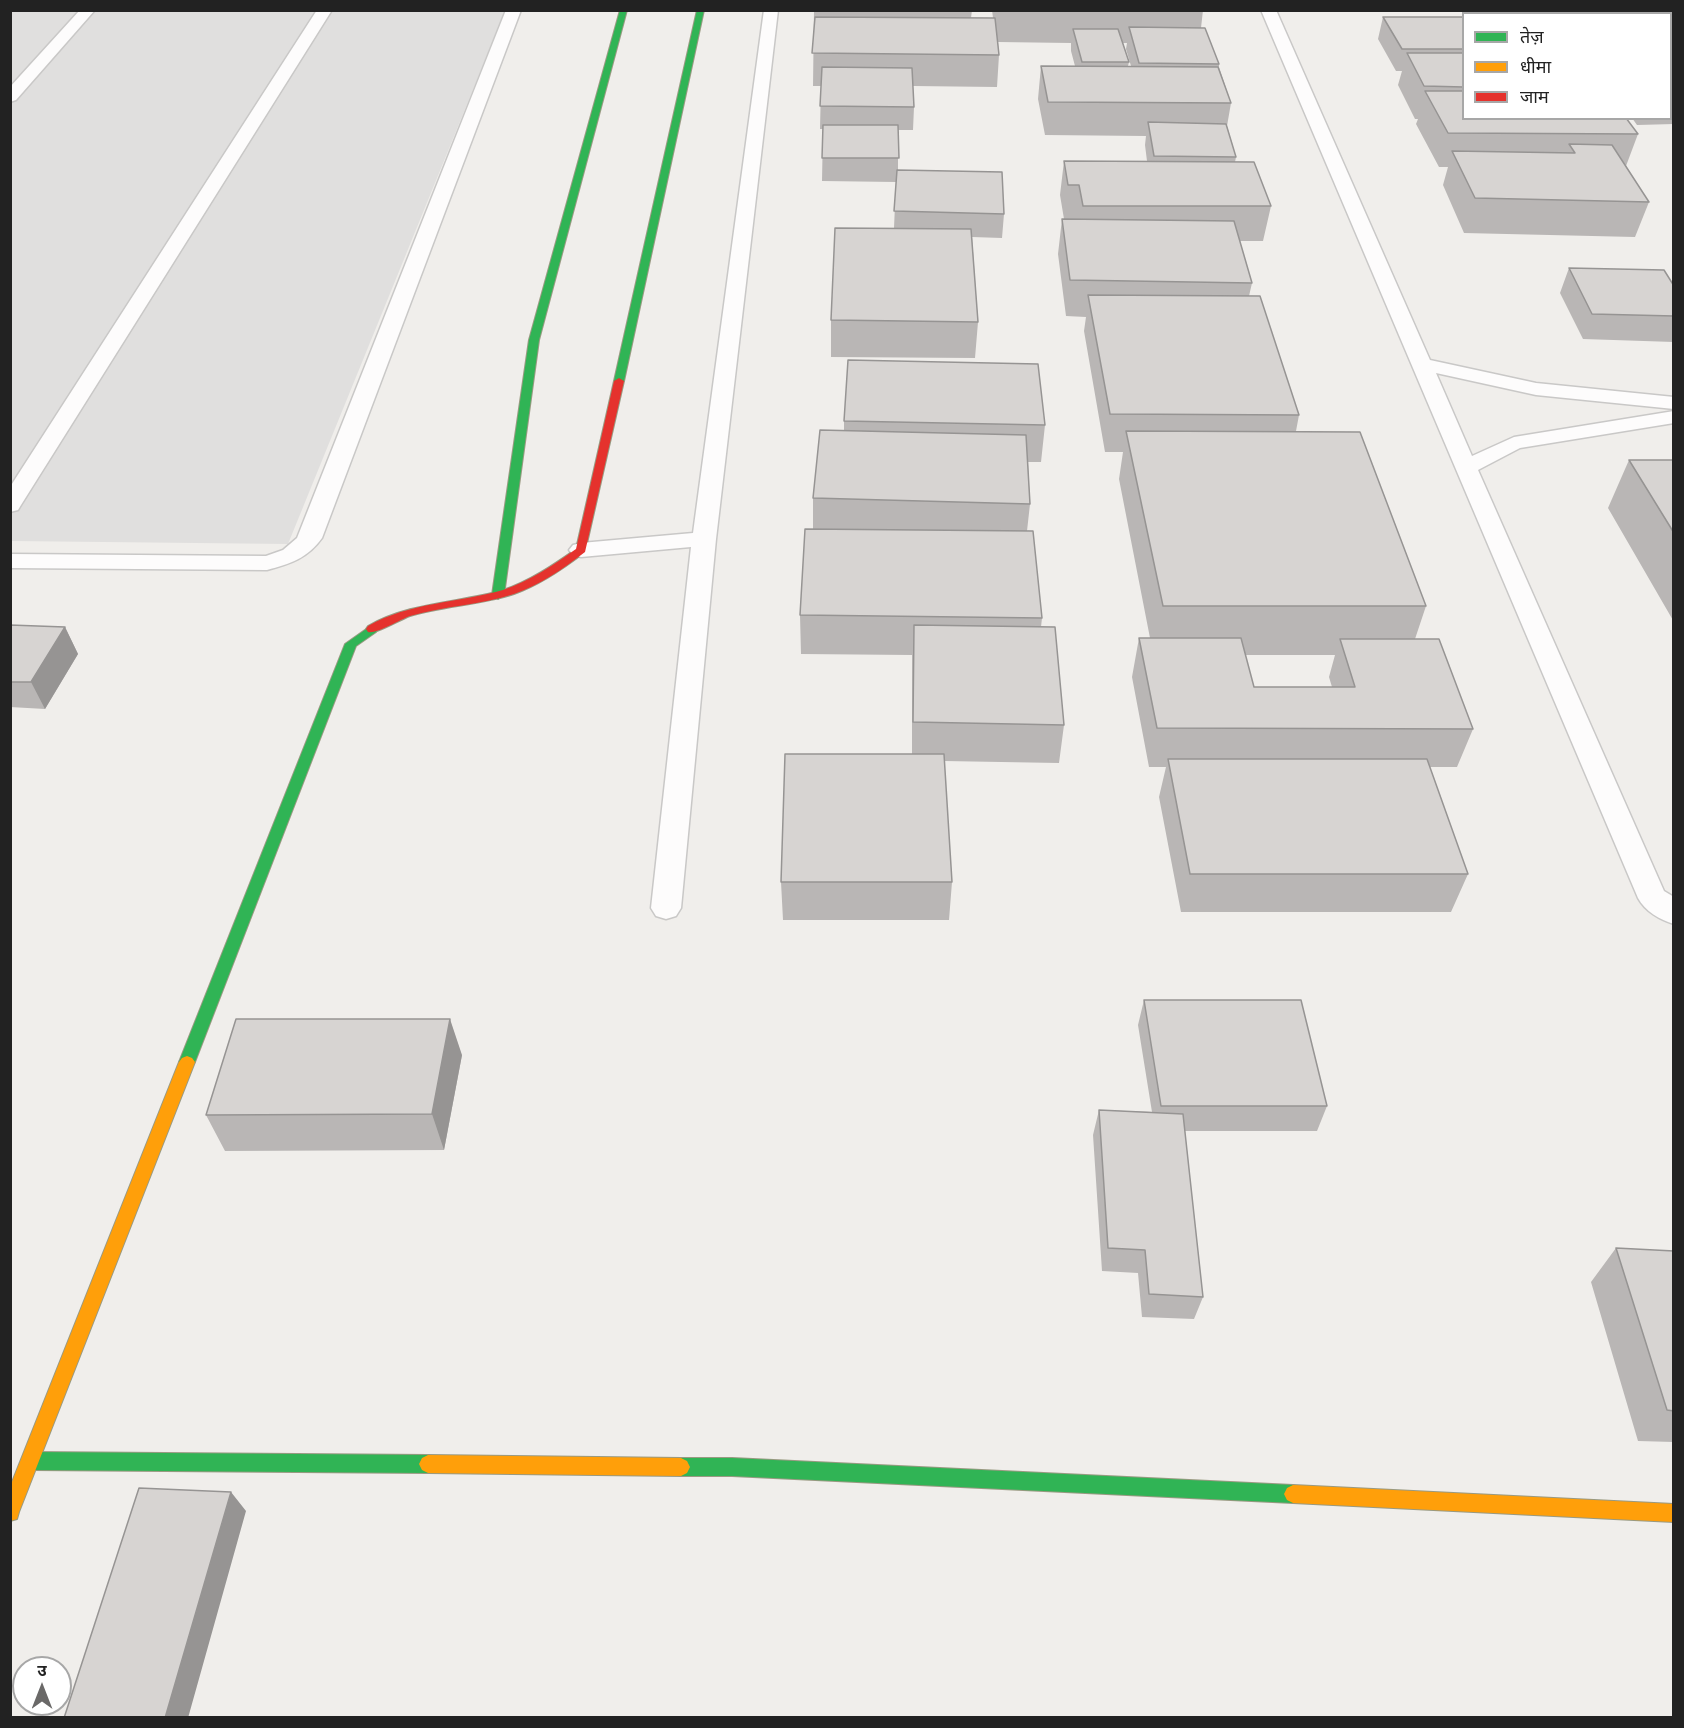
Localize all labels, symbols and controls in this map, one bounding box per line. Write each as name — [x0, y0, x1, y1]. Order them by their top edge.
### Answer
legend — [1462, 12, 1672, 120]
text: तेज़ — [1520, 25, 1544, 47]
text: धीमा — [1520, 55, 1551, 77]
text: जाम — [1520, 85, 1549, 107]
north arrow — [12, 1656, 72, 1716]
text: उ — [37, 1660, 47, 1679]

